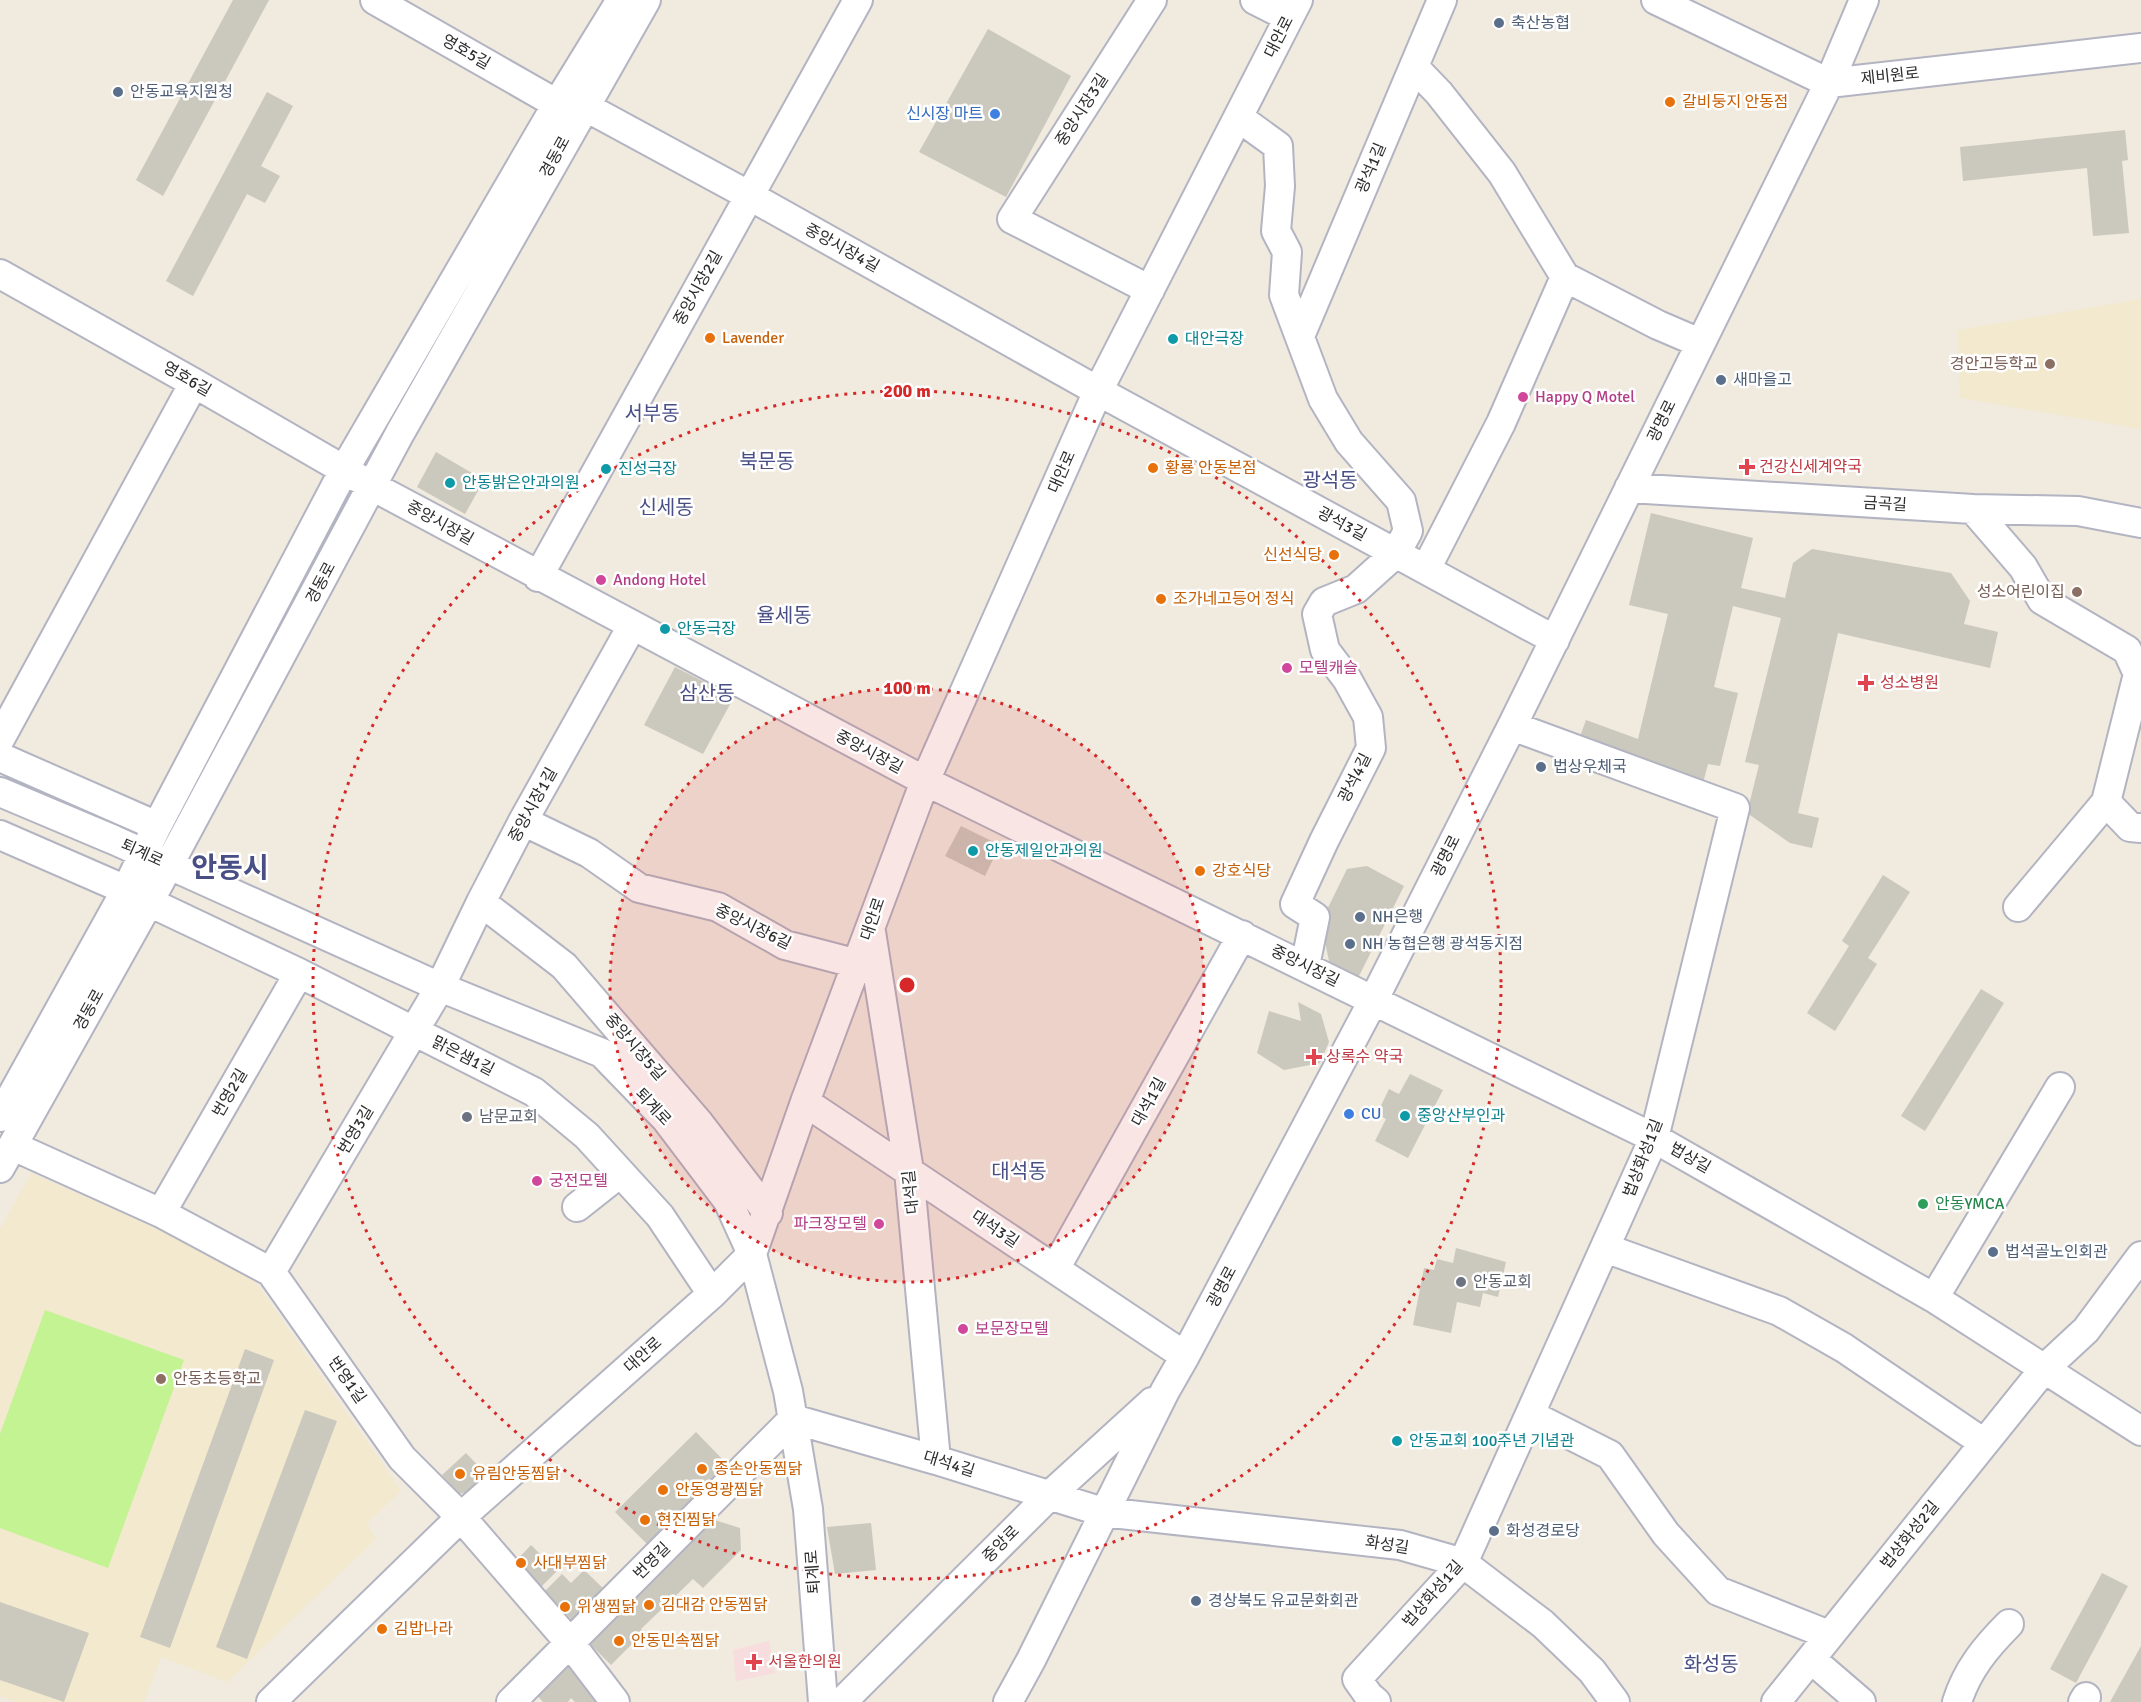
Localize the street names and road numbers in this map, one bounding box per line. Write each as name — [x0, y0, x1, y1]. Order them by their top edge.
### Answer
street label: 대안로 — [1260, 13, 1298, 61]
street label: 영호5길 — [438, 30, 494, 74]
street label: 제비원로 — [1860, 63, 1921, 89]
street label: 중앙시장3길 — [1051, 70, 1113, 150]
street label: 경동로 — [536, 133, 575, 181]
street label: 광석1길 — [1351, 140, 1391, 196]
street label: 중앙시장4길 — [801, 219, 883, 277]
street label: 중앙시장2길 — [669, 247, 727, 329]
street label: 영호6길 — [159, 357, 215, 401]
street label: 광명로 — [1643, 397, 1681, 445]
street label: 대안로 — [1044, 448, 1080, 496]
street label: 금곡길 — [1862, 493, 1908, 515]
street label: 중앙시장길 — [403, 496, 477, 550]
street label: 광석3길 — [1314, 503, 1370, 545]
street label: 경동로 — [302, 559, 340, 607]
street label: 중앙시장길 — [832, 726, 906, 778]
street label: 광석4길 — [1334, 750, 1376, 806]
street label: 중앙시장1길 — [504, 764, 562, 846]
street label: 광명로 — [1427, 832, 1465, 880]
street label: 퇴계로 — [118, 835, 166, 871]
street label: 대안로 — [856, 895, 890, 943]
street label: 중앙시장6길 — [712, 900, 794, 954]
street label: 중앙시장길 — [1268, 941, 1342, 991]
street label: 경동로 — [70, 986, 109, 1034]
street label: 중앙시장5길 — [600, 1009, 670, 1085]
street label: 맑은샘1길 — [428, 1032, 498, 1080]
street label: 번영2길 — [208, 1065, 252, 1121]
street label: 대석1길 — [1127, 1074, 1171, 1130]
street label: 퇴계로 — [631, 1084, 676, 1130]
street label: 번영3길 — [334, 1102, 378, 1158]
street label: 법상화성1길 — [1619, 1116, 1667, 1200]
street label: 법상길 — [1666, 1138, 1714, 1178]
street label: 대석길 — [899, 1169, 923, 1215]
street label: 대석3길 — [968, 1206, 1022, 1252]
street label: 광명로 — [1203, 1263, 1241, 1311]
street label: 대안로 — [620, 1333, 666, 1377]
street label: 번영1길 — [324, 1353, 370, 1407]
street label: 대석4길 — [921, 1447, 977, 1481]
street label: 법상화성2길 — [1876, 1497, 1944, 1573]
street label: 중앙로 — [978, 1521, 1024, 1567]
street label: 화성길 — [1364, 1532, 1410, 1558]
street label: 번영길 — [629, 1538, 675, 1584]
street label: 퇴계로 — [801, 1549, 825, 1595]
street label: 법상화성1길 — [1398, 1556, 1468, 1632]

